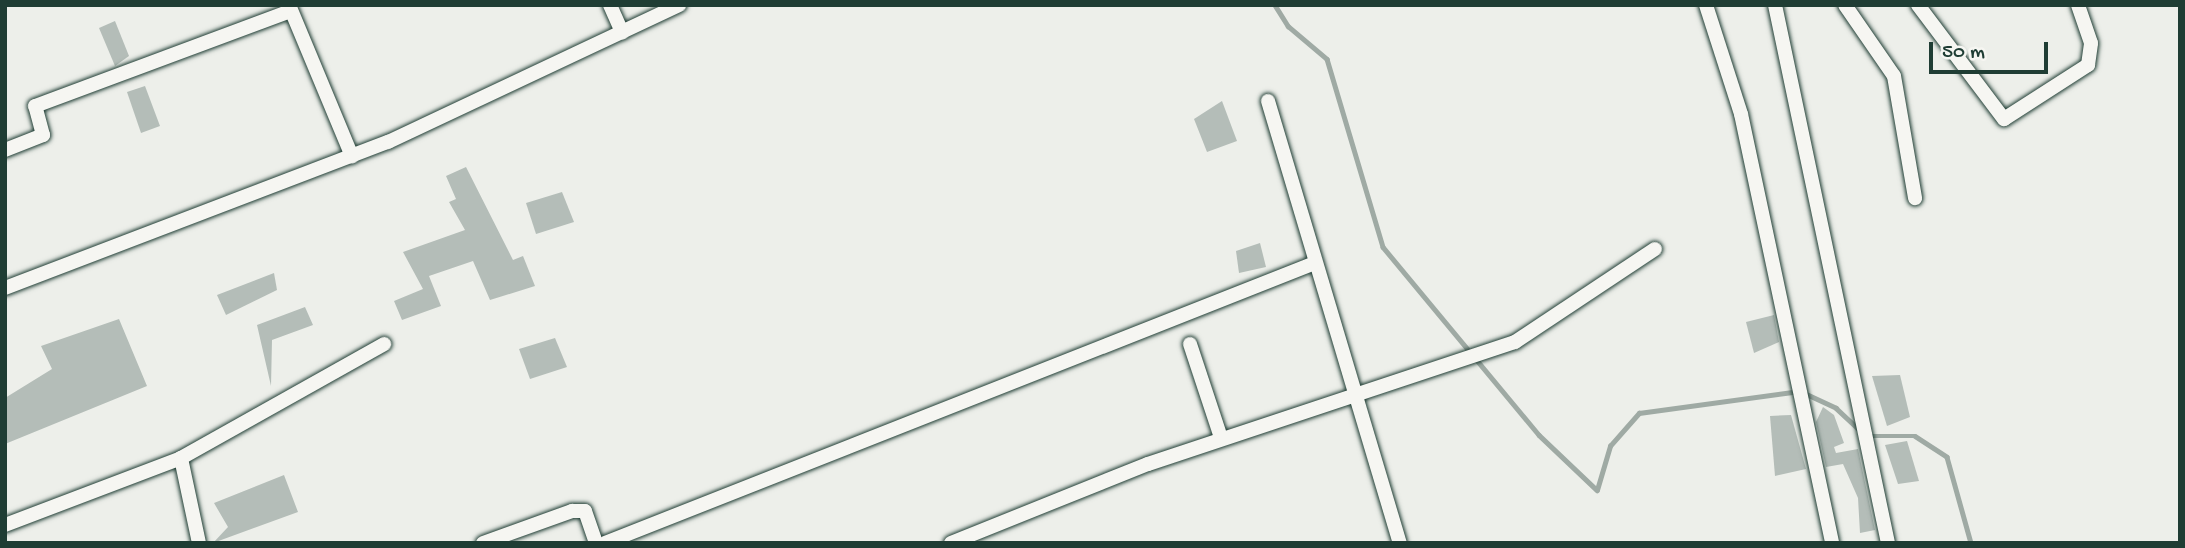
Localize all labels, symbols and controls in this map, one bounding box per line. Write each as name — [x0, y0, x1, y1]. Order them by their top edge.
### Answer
scale bar — [1933, 28, 2052, 72]
text: 50 m — [1942, 41, 1985, 66]

